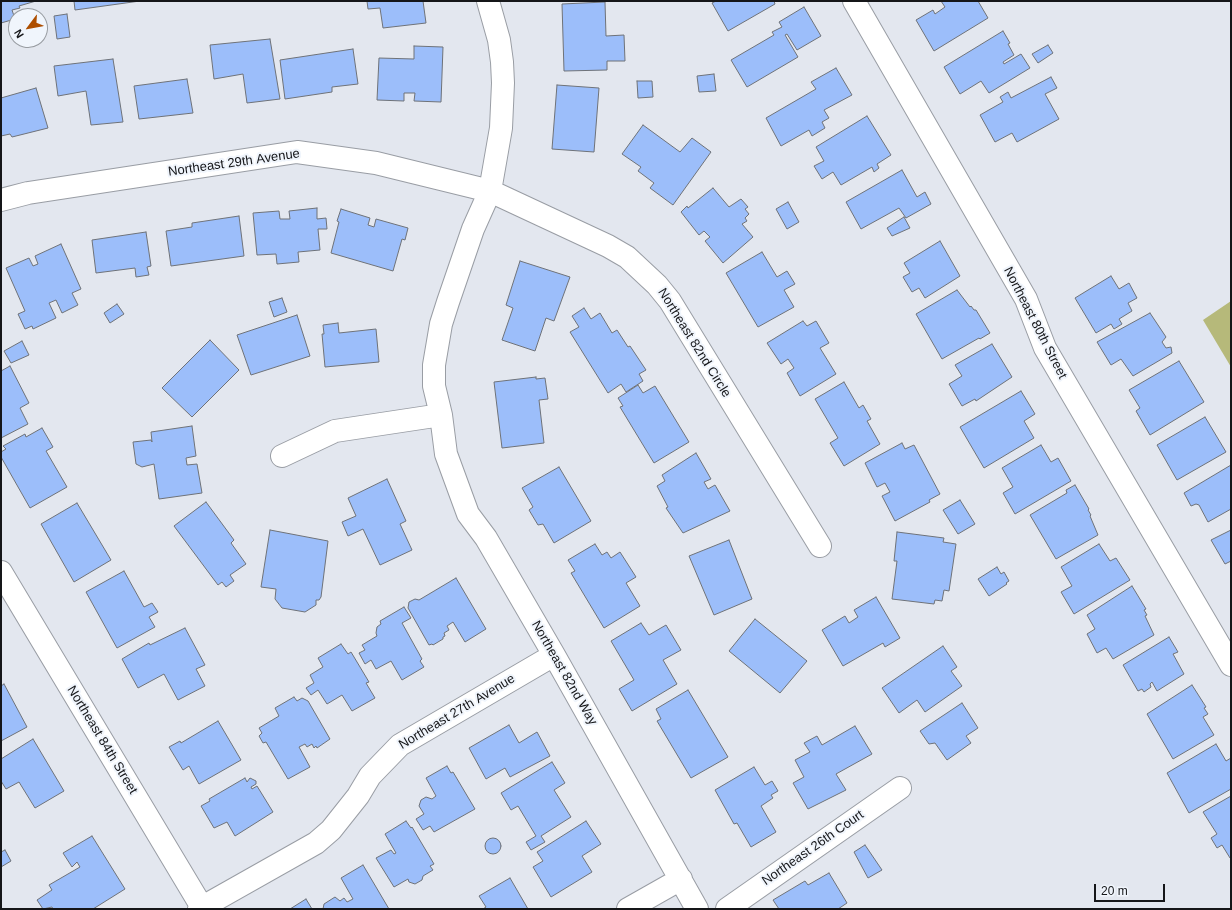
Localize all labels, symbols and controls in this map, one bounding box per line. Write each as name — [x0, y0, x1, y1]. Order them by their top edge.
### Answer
north arrow — [8, 8, 48, 48]
text: N — [11, 27, 26, 40]
street label: Northeast 29th Avenue — [167, 146, 301, 180]
street label: Northeast 80th Street — [1000, 264, 1070, 382]
street label: Northeast 82nd Circle — [654, 286, 734, 400]
street label: Northeast 82nd Way — [528, 618, 600, 728]
street label: Northeast 27th Avenue — [396, 671, 518, 753]
street label: Northeast 84th Street — [63, 683, 141, 797]
street label: Northeast 26th Court — [759, 807, 867, 889]
scale bar — [1096, 876, 1167, 902]
text: 20 m — [1101, 884, 1128, 898]

